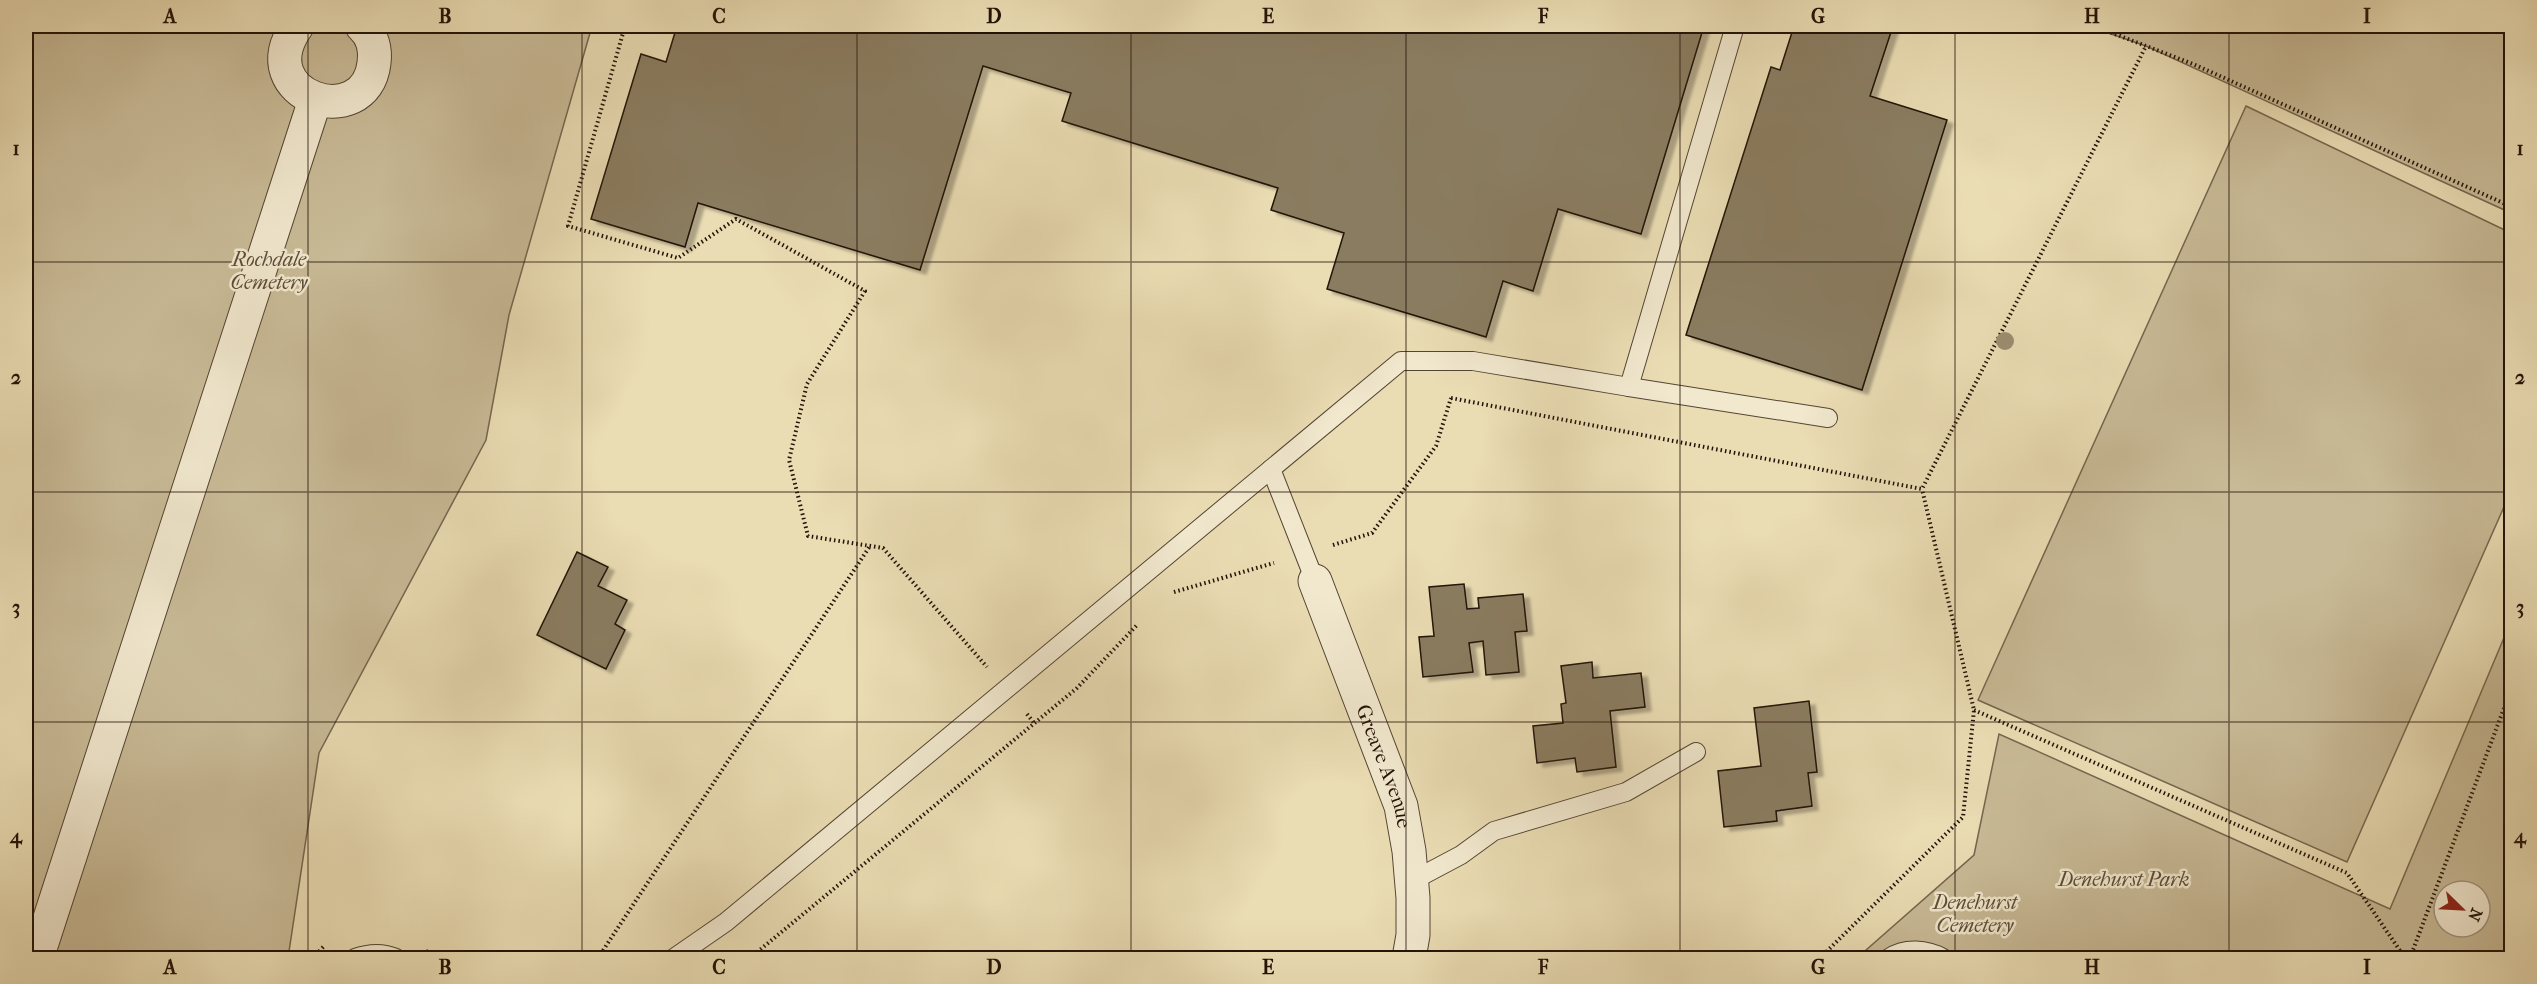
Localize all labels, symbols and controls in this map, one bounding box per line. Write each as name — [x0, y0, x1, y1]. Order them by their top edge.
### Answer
text: A — [162, 5, 178, 28]
text: B — [438, 5, 452, 28]
text: C — [712, 5, 726, 28]
text: D — [986, 5, 1002, 28]
text: E — [1262, 5, 1274, 28]
text: F — [1537, 5, 1549, 28]
text: G — [1811, 5, 1825, 28]
text: H — [2084, 5, 2100, 28]
text: I — [2363, 5, 2371, 28]
text: 1 — [12, 137, 20, 160]
text: 1 — [2516, 137, 2524, 160]
park label: Rochdale Cemetery — [230, 248, 308, 294]
text: 2 — [11, 366, 21, 389]
text: 2 — [2515, 366, 2525, 389]
text: 3 — [12, 596, 20, 619]
text: 3 — [2516, 596, 2524, 619]
street label: Greave Avenue — [1351, 701, 1416, 830]
text: 4 — [9, 825, 23, 849]
text: 4 — [2513, 825, 2527, 849]
park label: Denehurst Park — [2056, 868, 2190, 891]
north arrow — [2432, 879, 2492, 939]
park label: Denehurst Cemetery — [1931, 891, 2019, 937]
text: N — [2464, 905, 2486, 925]
text: A — [162, 956, 178, 979]
text: B — [438, 956, 452, 979]
text: C — [712, 956, 726, 979]
text: D — [986, 956, 1002, 979]
text: E — [1262, 956, 1274, 979]
text: F — [1537, 956, 1549, 979]
text: G — [1811, 956, 1825, 979]
text: H — [2084, 956, 2100, 979]
text: I — [2363, 956, 2371, 979]

